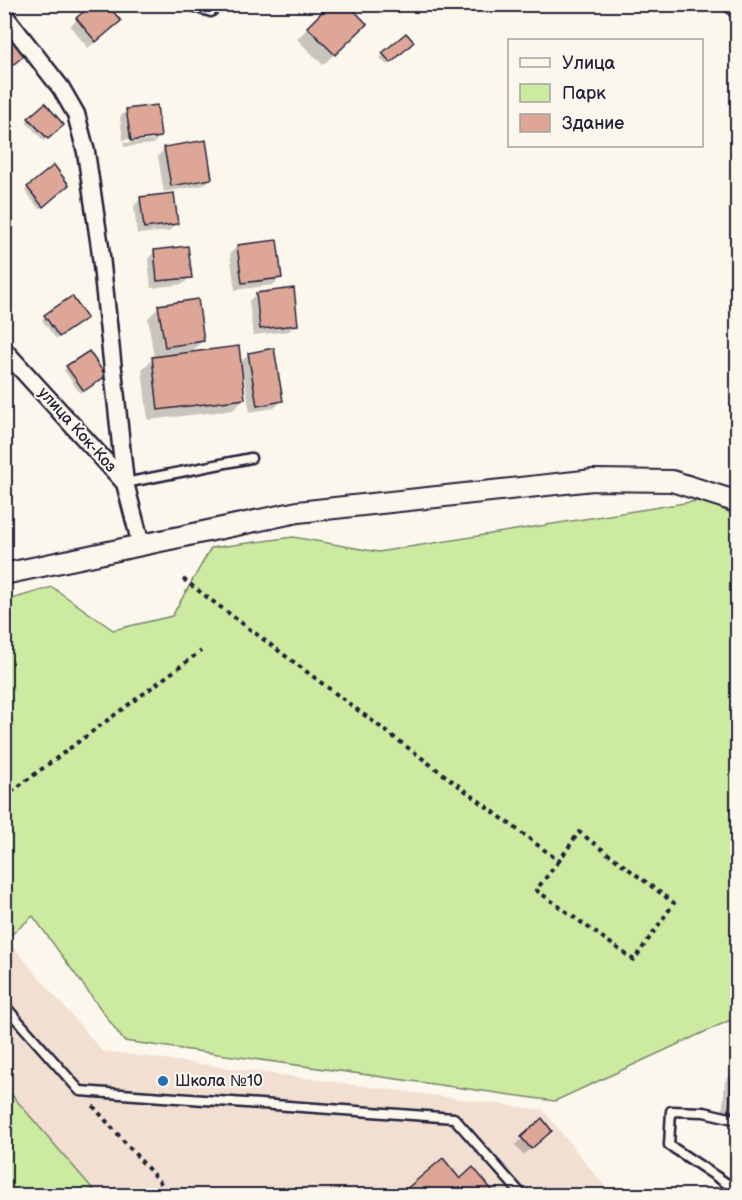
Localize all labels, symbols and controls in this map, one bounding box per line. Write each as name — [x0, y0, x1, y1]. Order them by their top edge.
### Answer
legend — [508, 39, 703, 147]
text: Улица — [562, 53, 616, 74]
text: Парк — [562, 83, 606, 104]
text: Здание — [562, 113, 624, 134]
street label: улица Кок-Коз — [34, 384, 120, 477]
place label: Школа №10 — [175, 1072, 263, 1091]
marker: Школа №10 — [156, 1074, 170, 1088]

